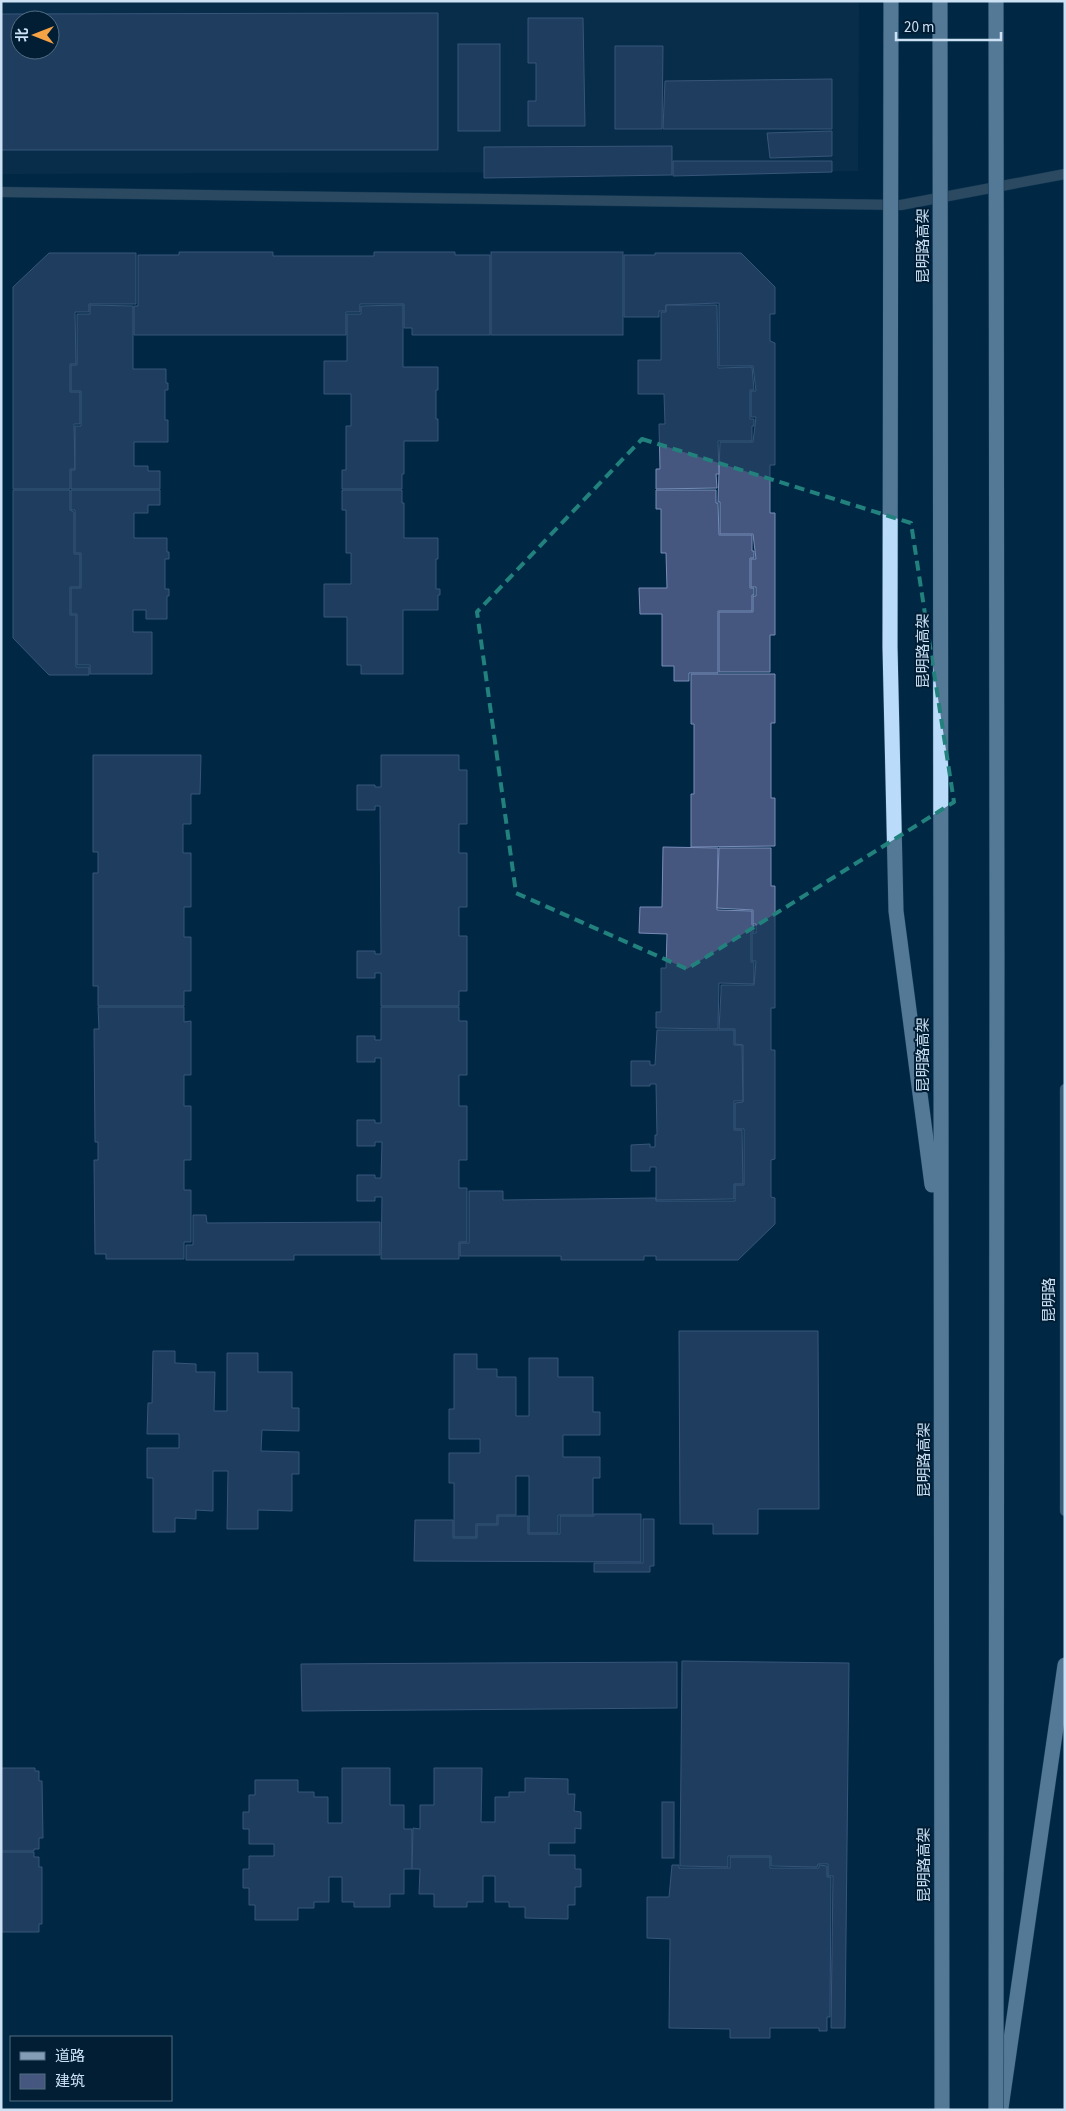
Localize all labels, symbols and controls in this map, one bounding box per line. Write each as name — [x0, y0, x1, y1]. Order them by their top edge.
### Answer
north arrow — [10, 10, 60, 60]
scale bar — [896, 10, 1001, 42]
text: 20 m — [904, 17, 934, 38]
text: 北 — [13, 28, 33, 42]
street label: 昆明路高架 — [913, 208, 934, 284]
street label: 昆明路高架 — [913, 613, 934, 689]
street label: 昆明路高架 — [913, 1017, 934, 1093]
street label: 昆明路 — [1039, 1277, 1060, 1323]
street label: 昆明路高架 — [914, 1422, 935, 1498]
street label: 昆明路高架 — [914, 1827, 935, 1903]
legend — [10, 2036, 172, 2101]
text: 道路 — [55, 2046, 85, 2067]
text: 建筑 — [55, 2071, 85, 2092]

